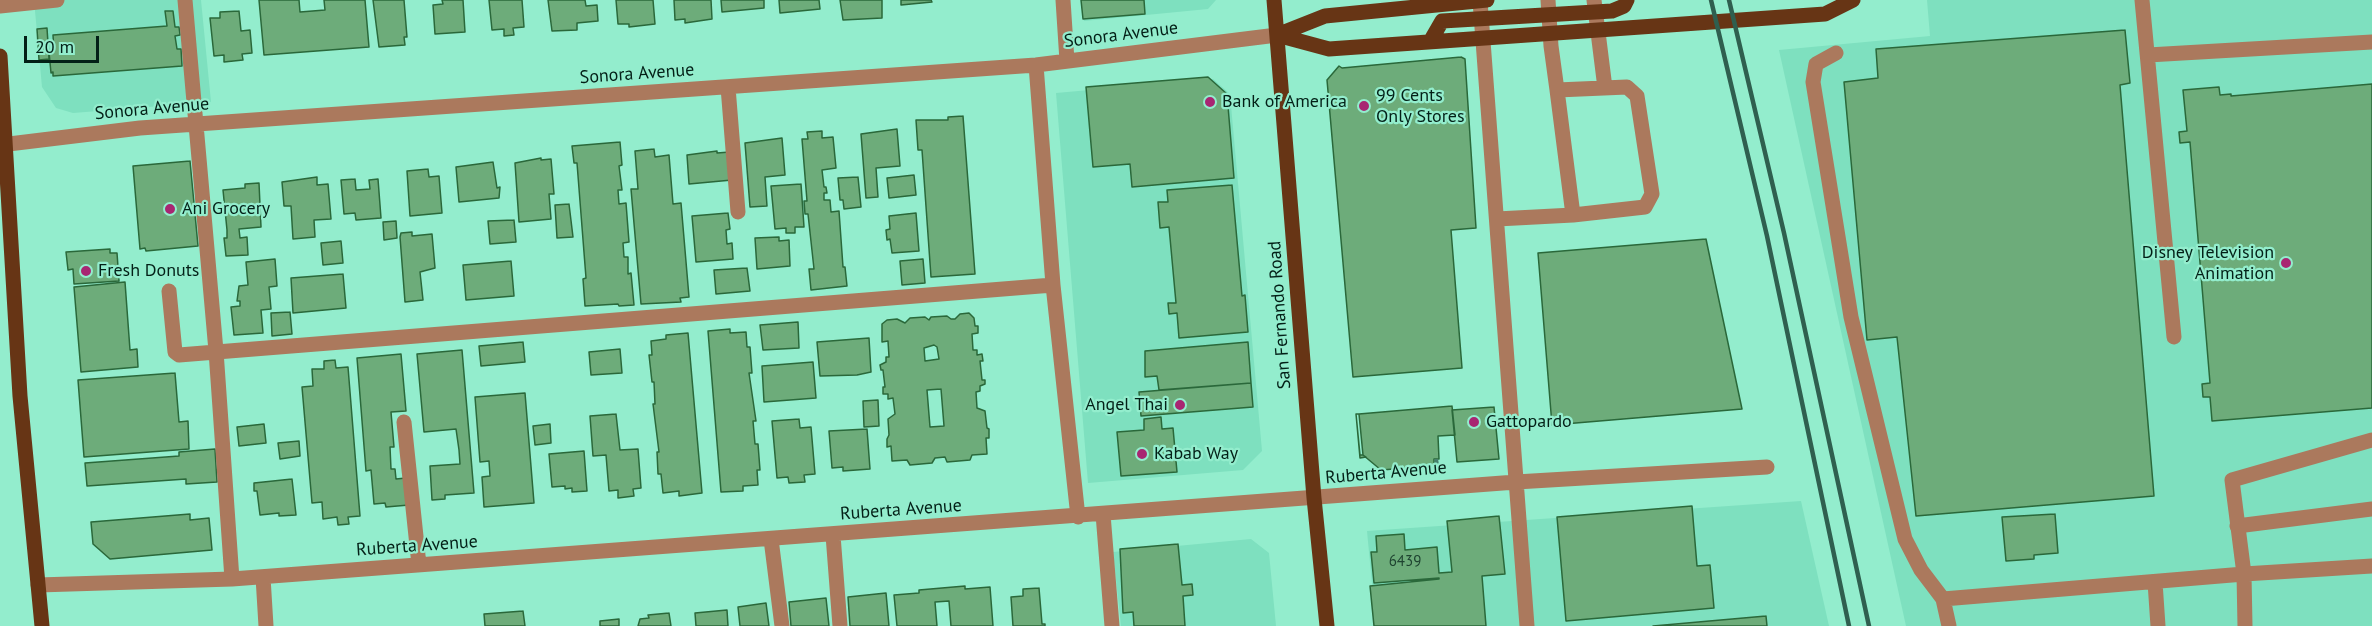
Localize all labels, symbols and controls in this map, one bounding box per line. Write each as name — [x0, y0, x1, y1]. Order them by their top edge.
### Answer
street label: Sonora Avenue — [1063, 17, 1179, 53]
scale bar — [27, 24, 102, 62]
text: 20 m — [35, 35, 74, 58]
street label: Sonora Avenue — [579, 59, 695, 89]
place label: 99 Cents Only Stores — [1376, 85, 1465, 128]
place label: Bank of America — [1222, 91, 1347, 113]
street label: Sonora Avenue — [94, 93, 210, 125]
marker: Bank of America — [1203, 95, 1217, 109]
marker: 99 Cents Only Stores — [1357, 99, 1371, 113]
place label: Ani Grocery — [182, 198, 270, 220]
marker: Ani Grocery — [163, 202, 177, 216]
street label: San Fernando Road — [1264, 240, 1296, 390]
place label: Disney Television Animation — [2142, 242, 2274, 284]
marker: Disney Television Animation — [2279, 256, 2293, 270]
place label: Fresh Donuts — [98, 260, 199, 282]
marker: Fresh Donuts — [79, 264, 93, 278]
place label: Angel Thai — [1085, 394, 1168, 416]
marker: Angel Thai — [1173, 398, 1187, 412]
place label: Gattopardo — [1486, 411, 1572, 433]
marker: Gattopardo — [1467, 415, 1481, 429]
place label: Kabab Way — [1154, 443, 1238, 465]
marker: Kabab Way — [1135, 447, 1149, 461]
street label: Ruberta Avenue — [1324, 457, 1448, 489]
street label: Ruberta Avenue — [839, 495, 963, 525]
street label: Ruberta Avenue — [355, 531, 479, 561]
house number: 6439 — [1389, 553, 1421, 571]

